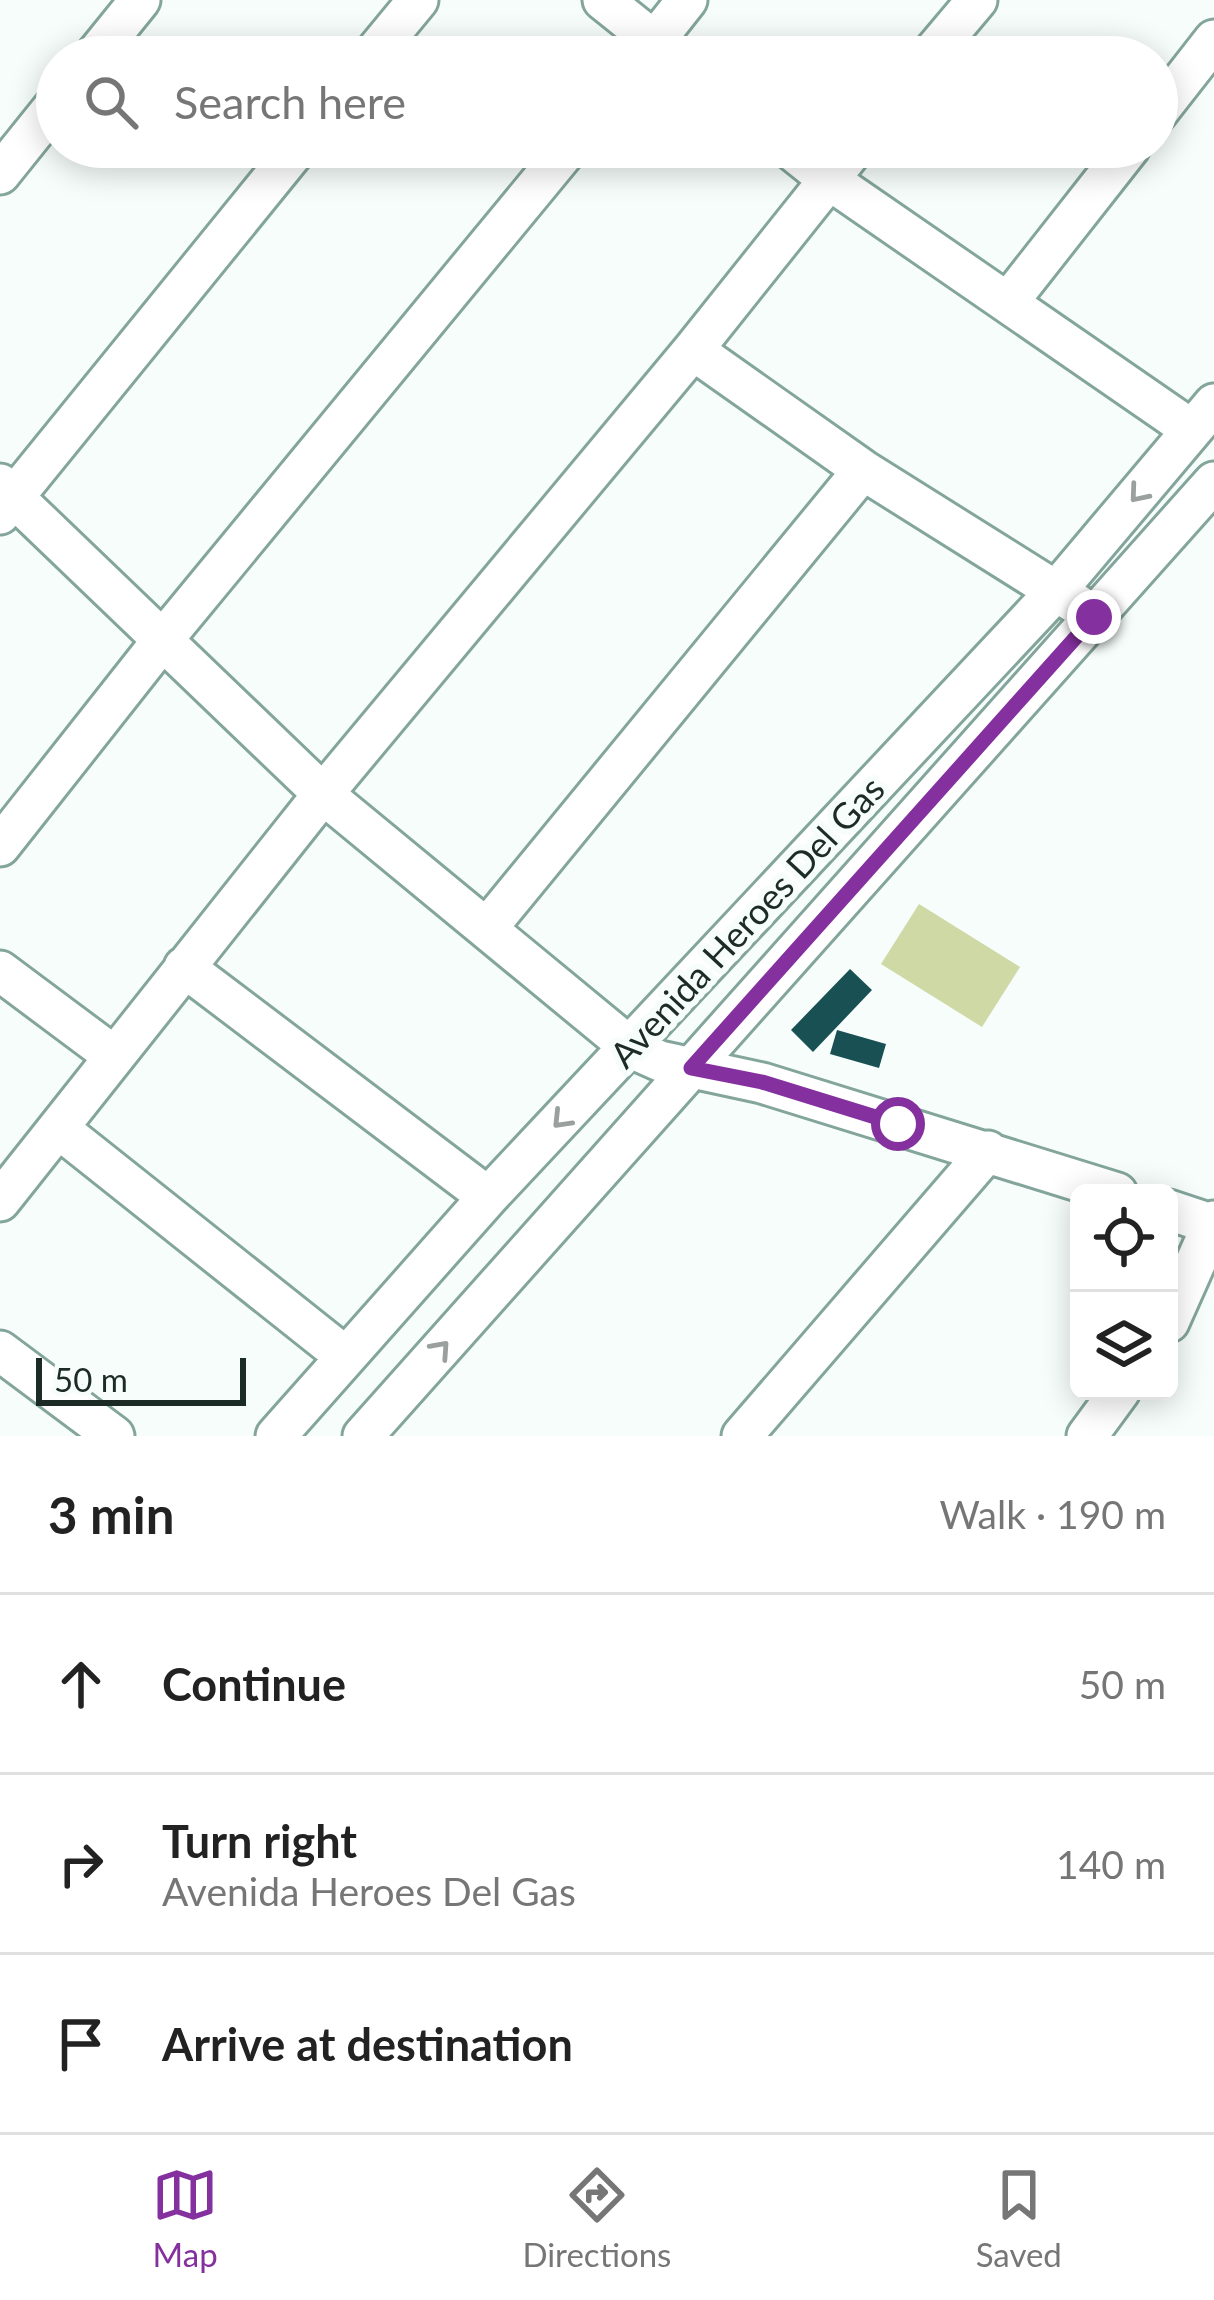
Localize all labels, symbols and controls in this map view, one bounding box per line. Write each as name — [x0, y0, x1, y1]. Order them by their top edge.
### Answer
search box — [36, 36, 1178, 168]
icon: search — [78, 69, 144, 135]
text: Search here — [174, 75, 406, 129]
one-way arrow — [1131, 480, 1153, 502]
route end — [1067, 590, 1121, 644]
street label: Avenida Heroes Del Gas — [600, 767, 893, 1076]
route start — [871, 1097, 925, 1151]
one-way arrow — [554, 1106, 576, 1128]
map controls — [1070, 1184, 1178, 1400]
button: locate — [1070, 1184, 1178, 1292]
button: layers — [1070, 1292, 1178, 1400]
one-way arrow — [427, 1341, 448, 1362]
scale bar — [36, 1352, 246, 1405]
text: 50 m — [54, 1359, 128, 1399]
text: 3 min — [48, 1484, 174, 1545]
text: Walk · 190 m — [939, 1491, 1166, 1537]
icon: ahead — [48, 1651, 114, 1717]
text: Continue — [162, 1657, 346, 1711]
text: 50 m — [1079, 1661, 1166, 1707]
text: Turn right — [162, 1814, 357, 1868]
icon: right — [48, 1831, 114, 1897]
text: 140 m — [1056, 1841, 1166, 1887]
text: Avenida Heroes Del Gas — [162, 1868, 576, 1914]
icon: arrive — [48, 2011, 114, 2077]
text: Arrive at destination — [162, 2017, 573, 2071]
tab: Map — [152, 2162, 218, 2274]
tab: Directions — [522, 2162, 671, 2274]
tab: Saved — [976, 2162, 1062, 2274]

